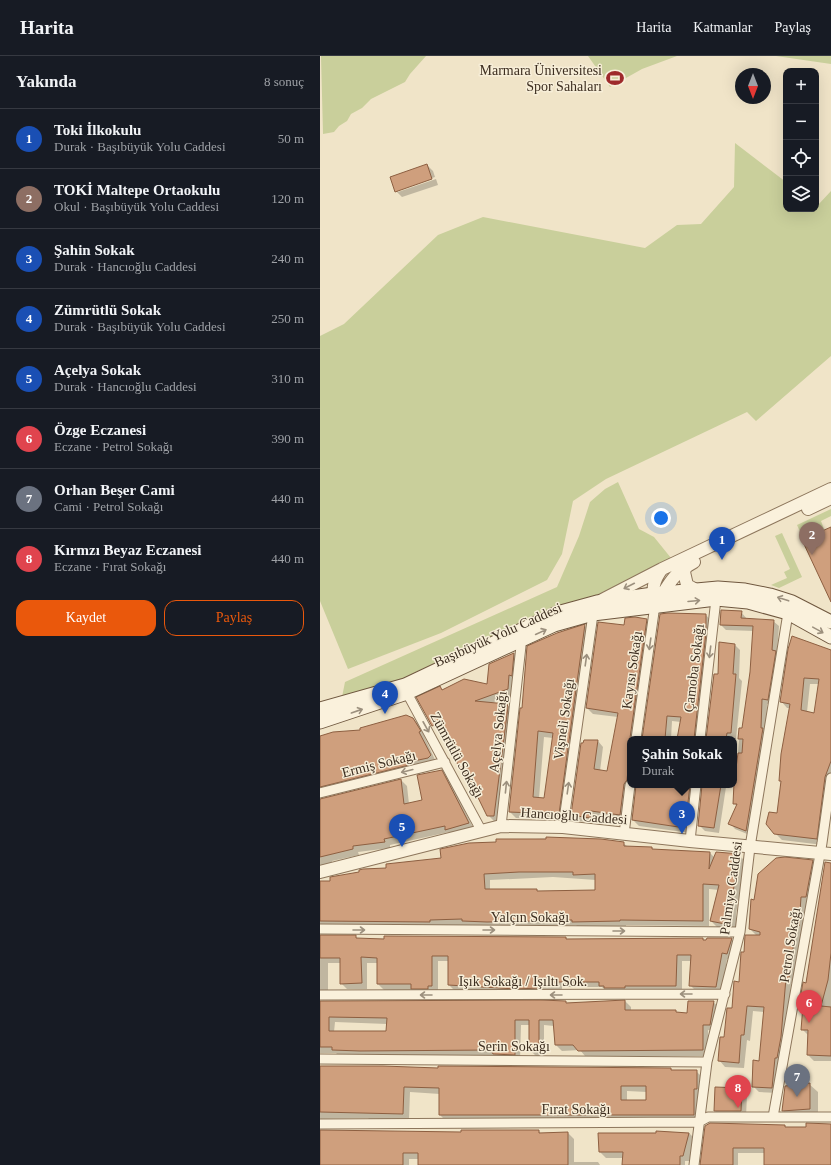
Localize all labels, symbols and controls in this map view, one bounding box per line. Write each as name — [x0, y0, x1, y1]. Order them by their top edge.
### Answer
text: Harita — [20, 17, 74, 38]
text: Harita — [636, 20, 671, 35]
text: Katmanlar — [693, 20, 752, 35]
text: Paylaş — [774, 20, 811, 35]
place label: Marmara Üniversitesi Spor Sahaları — [480, 62, 602, 94]
sports icon: Marmara Üniversitesi Spor Sahaları — [605, 68, 625, 88]
north arrow — [735, 68, 771, 104]
map controls — [783, 68, 819, 212]
button: + — [783, 68, 819, 104]
text: Yakında — [16, 72, 76, 91]
text: 8 sonuç — [264, 74, 304, 89]
button: − — [783, 104, 819, 140]
text: Toki İlkokulu — [54, 122, 141, 138]
text: 1 — [26, 131, 32, 146]
text: 50 m — [278, 131, 304, 146]
text: Durak · Başıbüyük Yolu Caddesi — [54, 139, 226, 154]
button: locate — [783, 140, 819, 176]
button: layers — [783, 176, 819, 212]
text: TOKİ Maltepe Ortaokulu — [54, 182, 220, 198]
text: 2 — [26, 191, 32, 206]
text: 120 m — [271, 191, 304, 206]
text: Okul · Başıbüyük Yolu Caddesi — [54, 199, 219, 214]
text: Şahin Sokak — [54, 242, 134, 258]
text: 3 — [26, 251, 32, 266]
text: 240 m — [271, 251, 304, 266]
text: Durak · Hancıoğlu Caddesi — [54, 259, 197, 274]
text: Zümrütlü Sokak — [54, 302, 161, 318]
text: 4 — [26, 311, 32, 326]
text: 250 m — [271, 311, 304, 326]
text: Durak · Başıbüyük Yolu Caddesi — [54, 319, 226, 334]
text: Açelya Sokak — [54, 362, 141, 378]
text: 5 — [26, 371, 32, 386]
text: 310 m — [271, 371, 304, 386]
text: Durak · Hancıoğlu Caddesi — [54, 379, 197, 394]
text: Özge Eczanesi — [54, 422, 146, 438]
text: 6 — [26, 431, 32, 446]
text: 390 m — [271, 431, 304, 446]
text: Eczane · Petrol Sokağı — [54, 439, 173, 454]
text: Orhan Beşer Cami — [54, 482, 175, 498]
text: 7 — [26, 491, 32, 506]
text: 440 m — [271, 491, 304, 506]
text: Cami · Petrol Sokağı — [54, 499, 163, 514]
your location — [651, 508, 671, 528]
pin: 2 — [799, 522, 825, 555]
pin: 1 — [709, 527, 735, 560]
text: Kırmzı Beyaz Eczanesi — [54, 542, 201, 558]
text: 8 — [26, 551, 32, 566]
text: 440 m — [271, 551, 304, 566]
text: Eczane · Fırat Sokağı — [54, 559, 166, 574]
one-way arrow — [624, 582, 636, 590]
one-way arrow — [777, 595, 790, 602]
one-way arrow — [687, 598, 700, 605]
button: Kaydet — [16, 600, 156, 636]
button: Paylaş — [164, 600, 304, 636]
street label: Başıbüyük Yolu Caddesi — [432, 600, 564, 670]
street label: Çamoba Sokağı — [681, 623, 707, 713]
one-way arrow — [812, 626, 824, 634]
one-way arrow — [534, 628, 546, 635]
street label: Kayısı Sokağı — [619, 630, 645, 710]
one-way arrow — [646, 637, 654, 650]
one-way arrow — [706, 645, 714, 658]
one-way arrow — [582, 654, 590, 667]
street label: Vişneli Sokağı — [551, 677, 577, 761]
pin: 4 — [372, 681, 398, 714]
street label: Açelya Sokağı — [486, 690, 510, 774]
one-way arrow — [351, 706, 363, 714]
street label: Zümrütlü Sokağı — [427, 710, 487, 800]
one-way arrow — [423, 721, 430, 733]
popup — [627, 736, 737, 788]
text: Şahin Sokak — [642, 746, 722, 762]
street label: Ermiş Sokağı — [340, 748, 418, 780]
text: Durak — [642, 763, 674, 778]
one-way arrow — [401, 768, 414, 776]
one-way arrow — [502, 781, 510, 794]
one-way arrow — [564, 782, 572, 795]
pin: 3 — [669, 801, 695, 834]
street label: Hancıoğlu Caddesi — [520, 805, 628, 827]
pin: 5 — [389, 814, 415, 847]
street label: Palmiye Caddesi — [717, 840, 745, 936]
street label: Petrol Sokağı — [777, 906, 803, 984]
street label: Yalçın Sokağı — [491, 910, 569, 925]
one-way arrow — [352, 926, 365, 934]
one-way arrow — [482, 926, 495, 934]
one-way arrow — [612, 927, 625, 935]
street label: Işık Sokağı / Işıltı Sok. — [459, 974, 587, 989]
one-way arrow — [680, 990, 693, 998]
pin: 6 — [796, 990, 822, 1023]
one-way arrow — [420, 991, 433, 999]
one-way arrow — [550, 991, 563, 999]
street label: Serin Sokağı — [478, 1039, 550, 1054]
pin: 7 — [784, 1064, 810, 1097]
pin: 8 — [725, 1075, 751, 1108]
street label: Fırat Sokağı — [542, 1102, 611, 1117]

